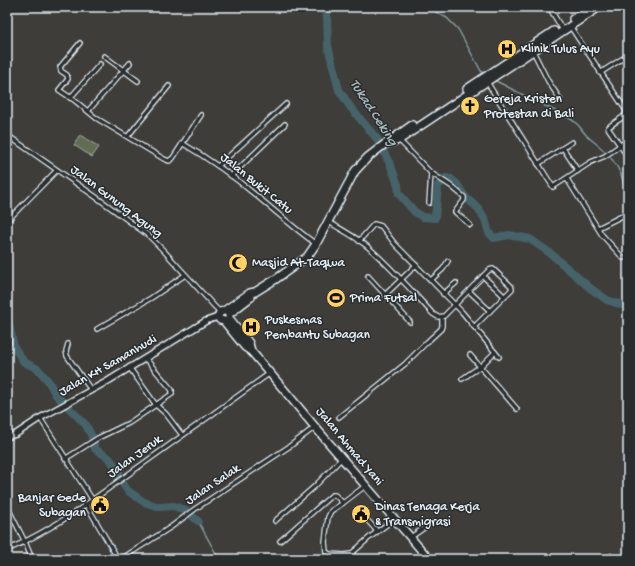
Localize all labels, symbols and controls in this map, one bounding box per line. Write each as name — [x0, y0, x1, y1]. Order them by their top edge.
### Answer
hospital icon: Klinik Tulus Ayu — [496, 38, 518, 60]
place label: Klinik Tulus Ayu — [521, 42, 600, 57]
water label: Tukad Ceking — [345, 76, 401, 150]
place label: Gereja Kristen Protestan di Bali — [483, 92, 574, 122]
church icon: Gereja Kristen Protestan di Bali — [459, 95, 481, 117]
street label: Jalan Bukit Catu — [217, 150, 295, 218]
street label: Jalan Gunung Agung — [67, 162, 165, 242]
mosque icon: Masjid At-Taqwa — [227, 252, 249, 274]
place label: Masjid At-Taqwa — [252, 256, 345, 271]
sports icon: Prima Futsal — [325, 287, 347, 309]
place label: Prima Futsal — [349, 291, 417, 306]
place label: Puskesmas Pembantu Subagan — [264, 313, 371, 343]
hospital icon: Puskesmas Pembantu Subagan — [240, 316, 262, 338]
street label: Jalan KH Samanhudi — [56, 332, 160, 400]
street label: Jalan Ahmad Yani — [312, 405, 386, 489]
street label: Jalan Jeruk — [105, 432, 166, 482]
street label: Jalan Salak — [183, 461, 244, 509]
place label: Banjar Gede Subagan — [17, 491, 87, 521]
public building icon: Banjar Gede Subagan — [89, 494, 111, 516]
place label: Dinas Tenaga Kerja & Transmigrasi — [374, 500, 481, 530]
public building icon: Dinas Tenaga Kerja & Transmigrasi — [350, 503, 372, 525]

